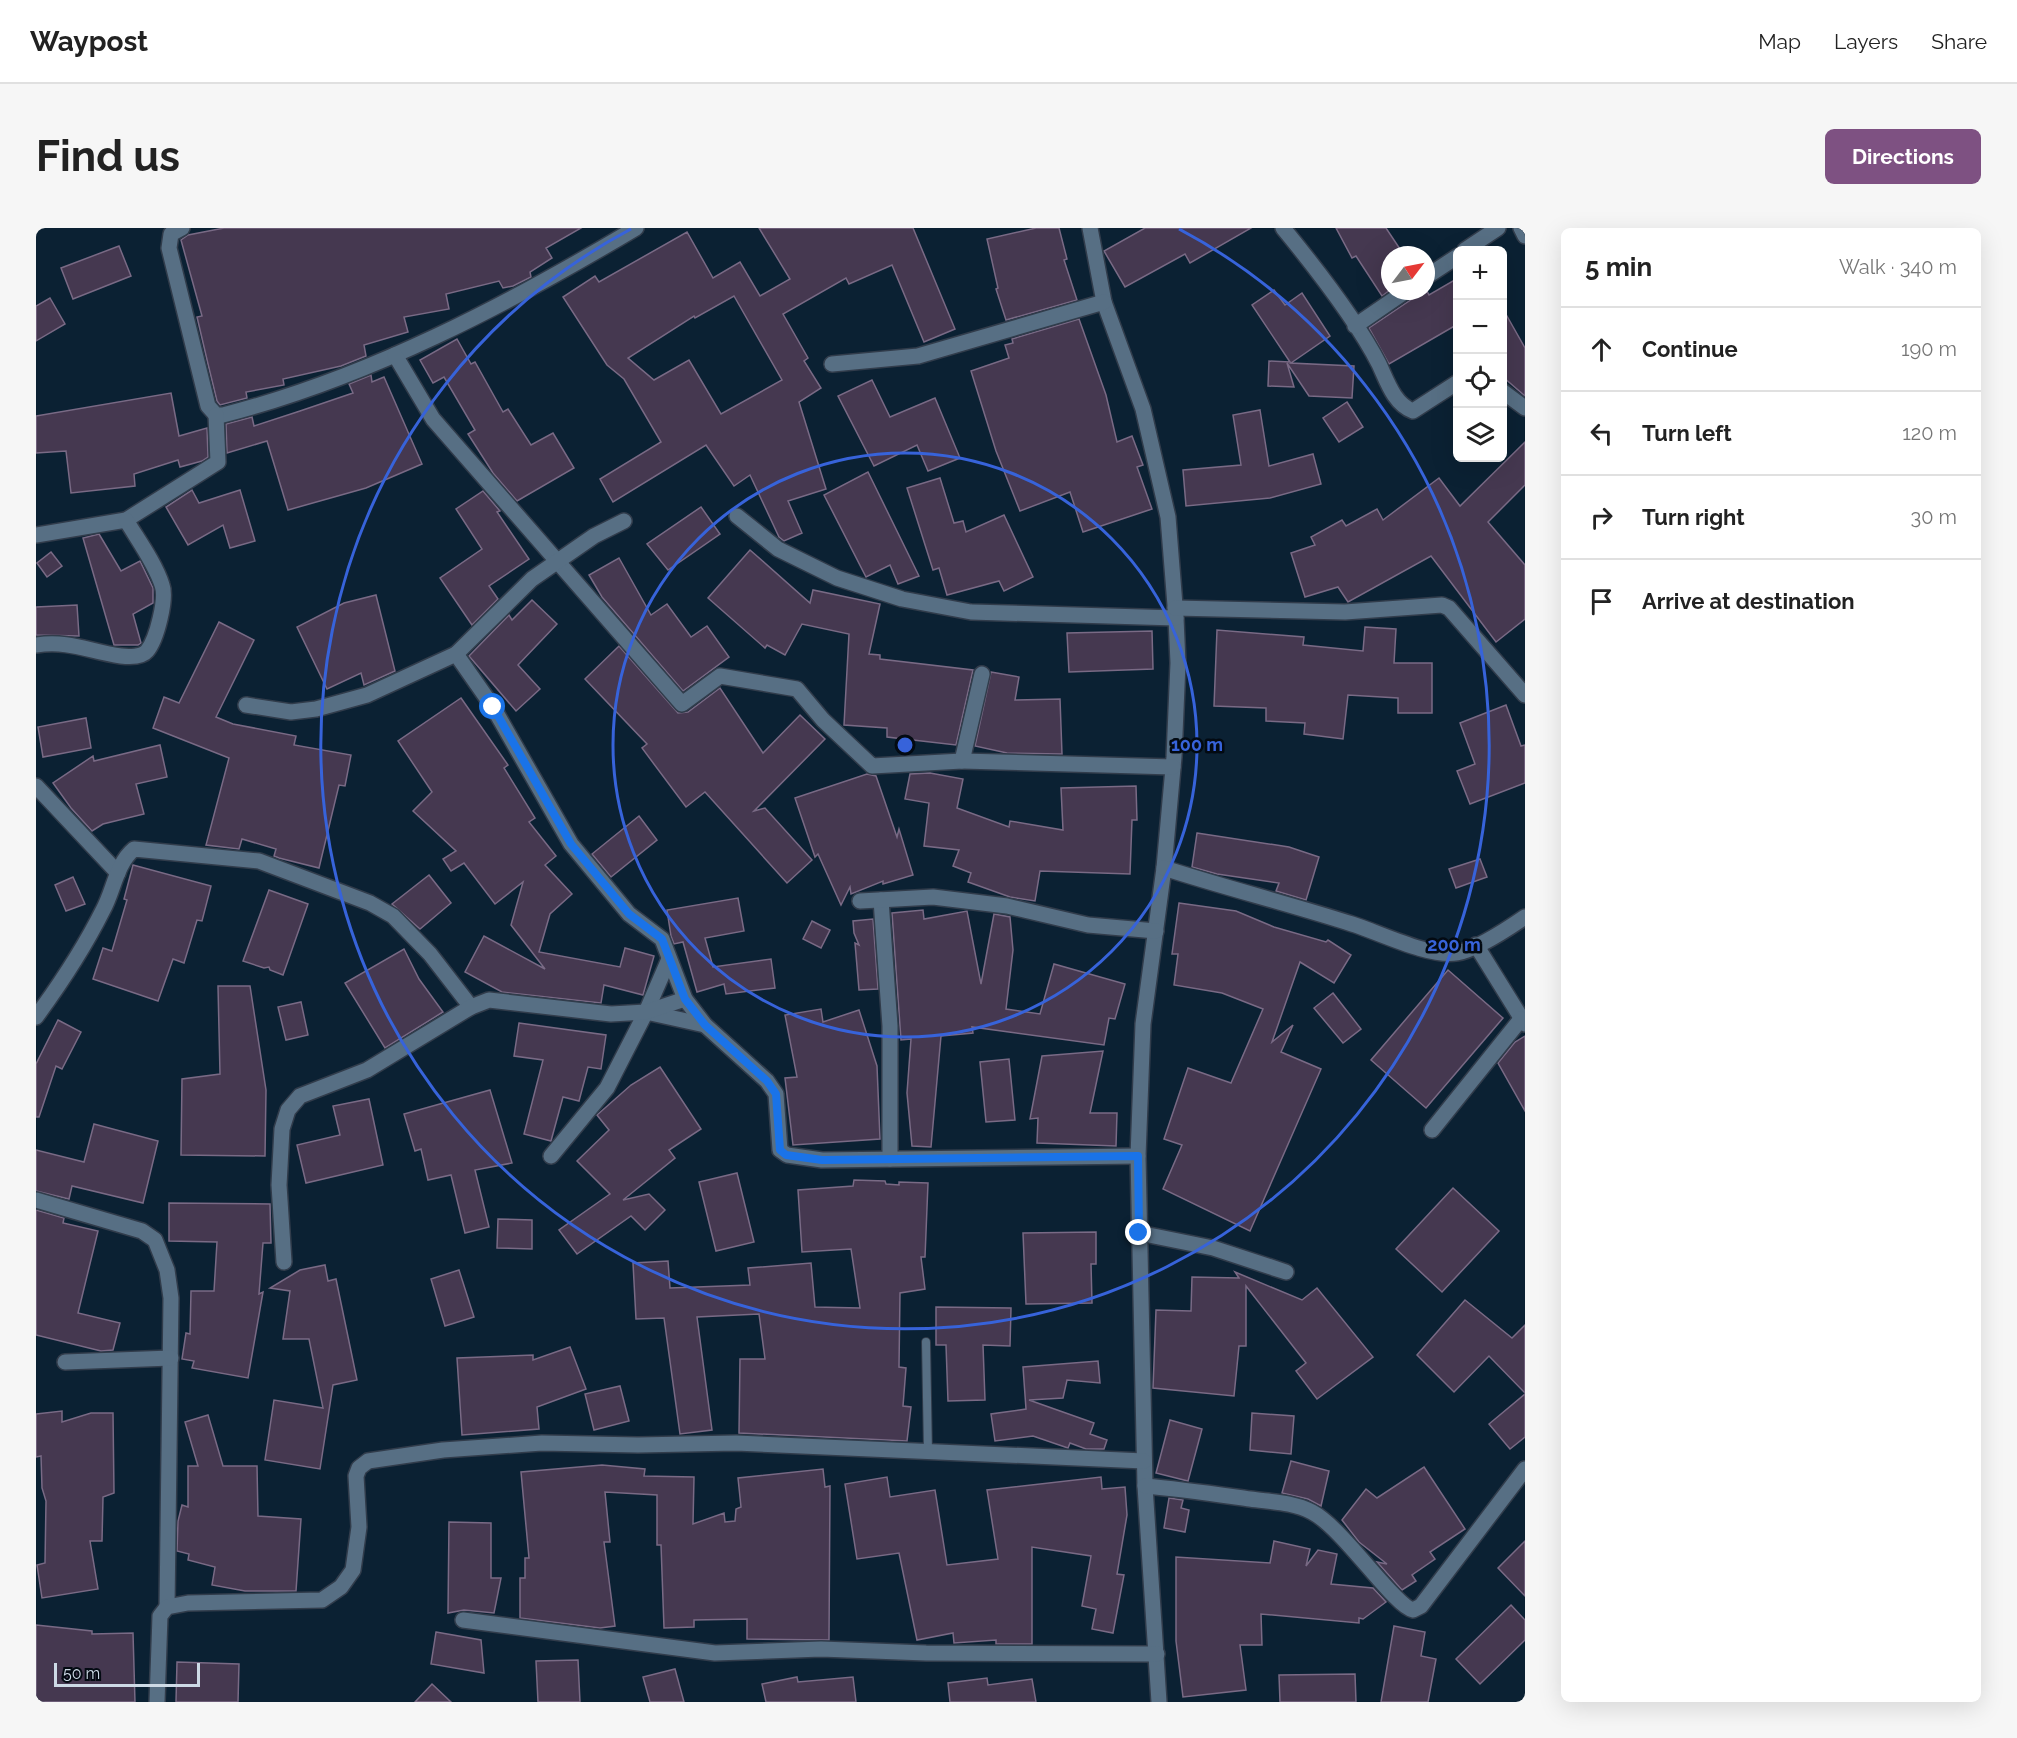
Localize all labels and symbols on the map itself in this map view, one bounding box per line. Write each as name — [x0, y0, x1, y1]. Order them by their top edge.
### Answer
north arrow — [1381, 246, 1435, 300]
route start — [479, 693, 505, 719]
text: 100 m — [1171, 734, 1223, 755]
centre of rings — [895, 735, 915, 755]
text: 200 m — [1427, 934, 1481, 955]
route end — [1125, 1219, 1151, 1245]
scale bar — [54, 1660, 200, 1688]

